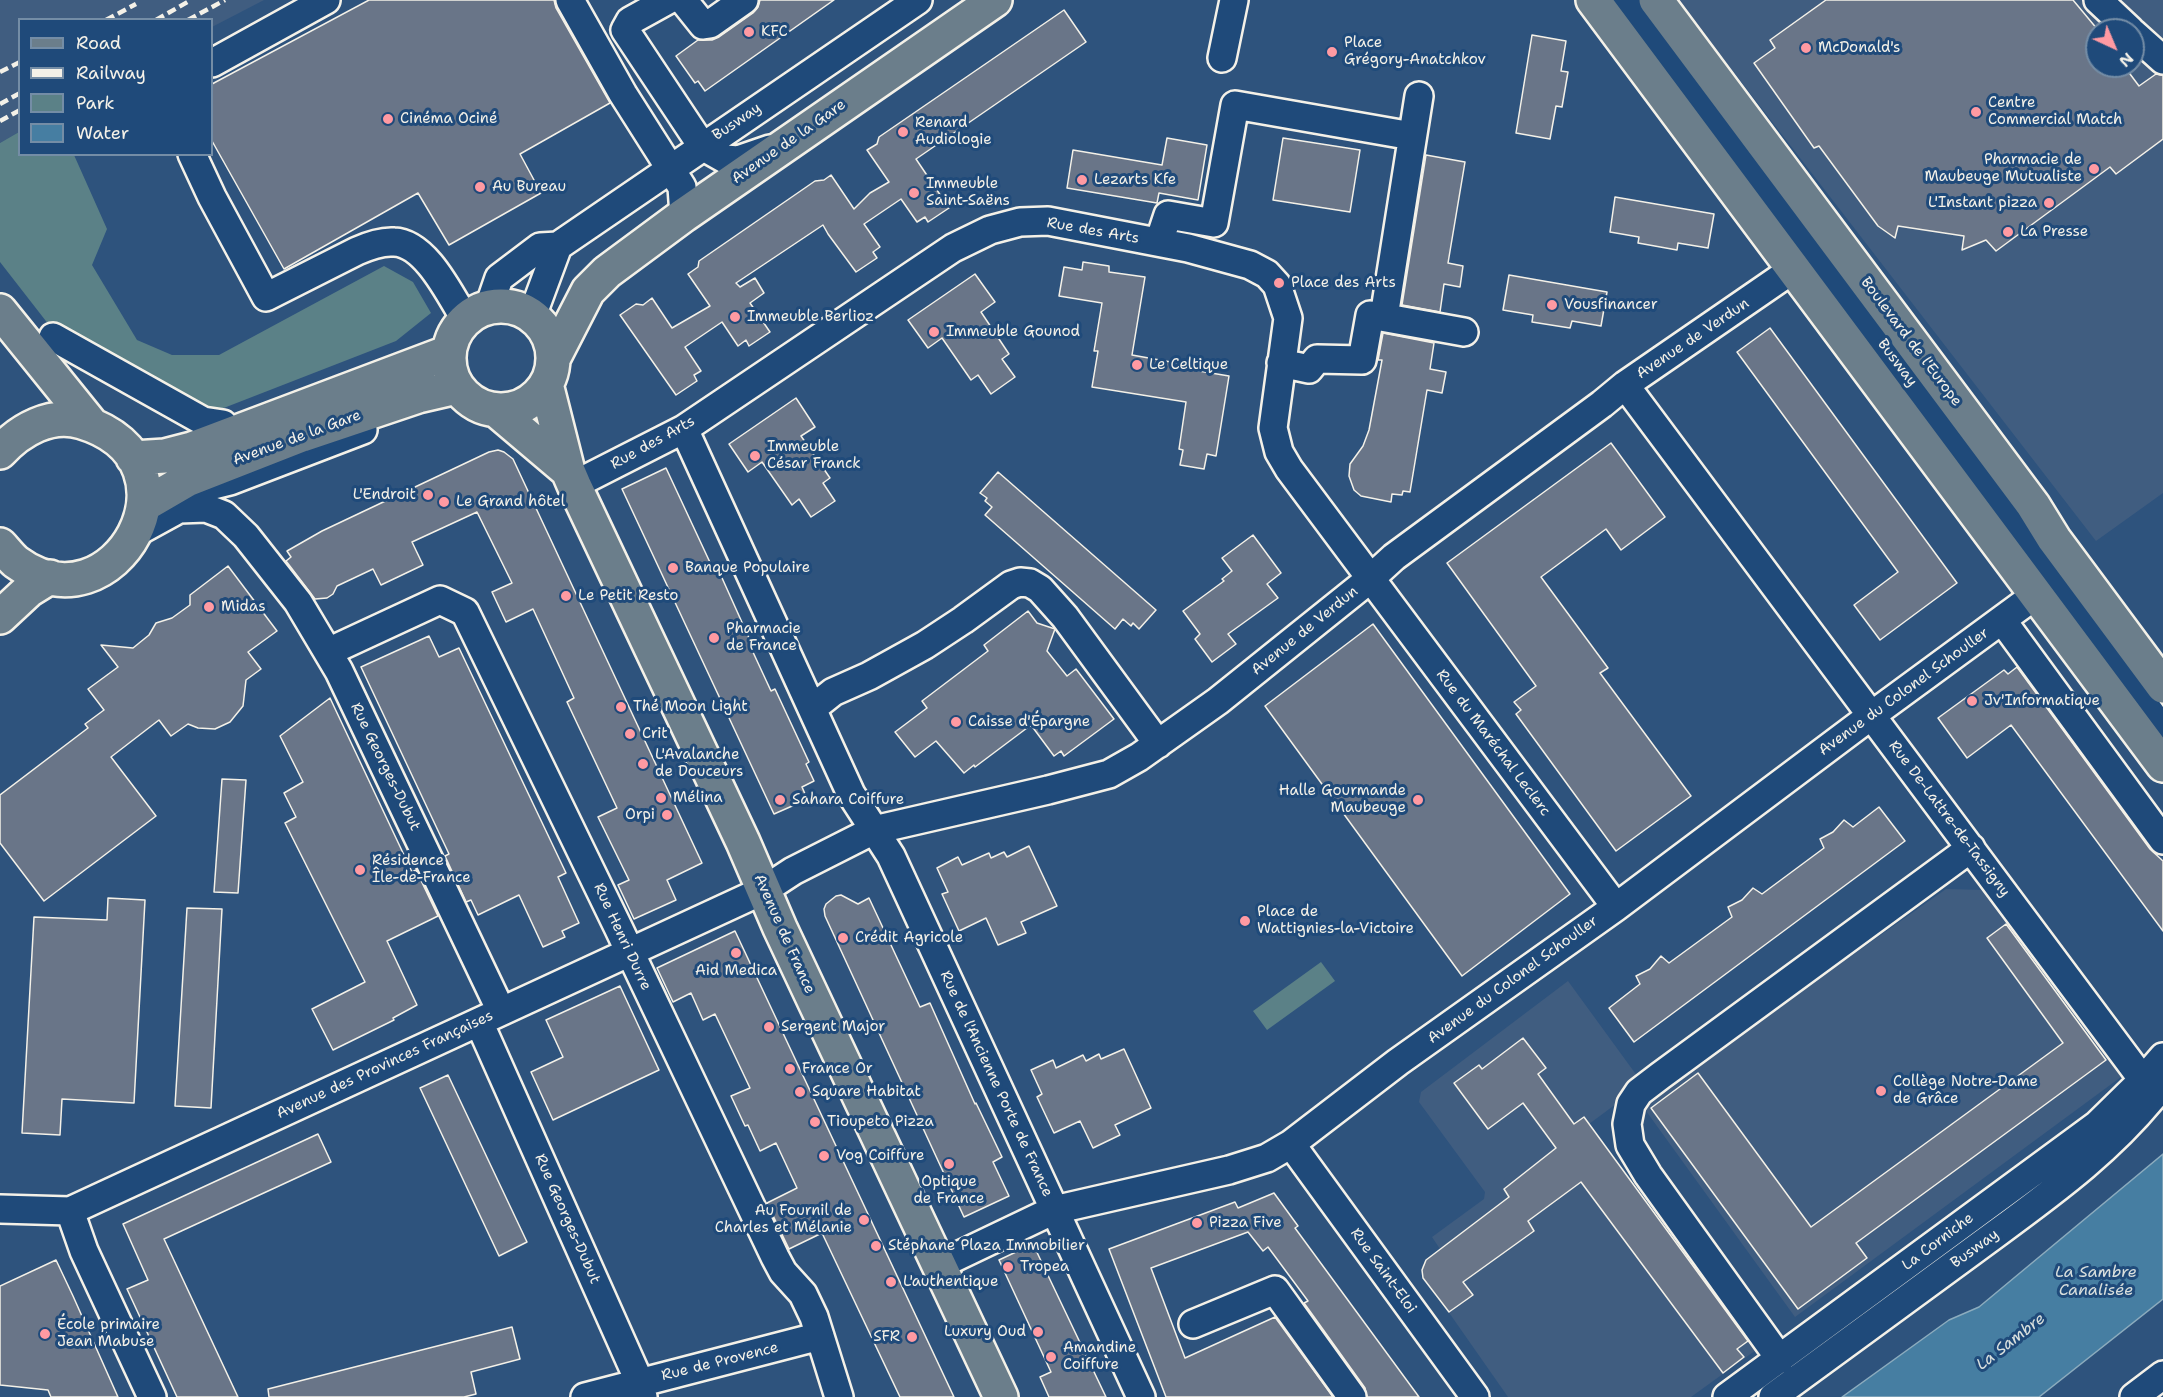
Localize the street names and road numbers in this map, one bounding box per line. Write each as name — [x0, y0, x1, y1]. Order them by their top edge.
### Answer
street label: Avenue de la Gare — [729, 96, 849, 188]
street label: Busway — [709, 99, 765, 145]
street label: Rue des Arts — [1045, 214, 1141, 248]
street label: Boulevard de l'Europe — [1857, 274, 1965, 410]
street label: Avenue de Verdun — [1633, 295, 1753, 383]
street label: Busway — [1873, 336, 1921, 390]
street label: Avenue de la Gare — [230, 406, 364, 470]
street label: Rue des Arts — [608, 412, 698, 474]
street label: Avenue de Verdun — [1248, 583, 1362, 679]
street label: Avenue du Colonel Schouller — [1815, 624, 1993, 760]
street label: Rue du Maréchal Leclerc — [1432, 666, 1554, 820]
street label: Rue Georges-Dubut — [346, 700, 424, 834]
street label: Rue De-Lattre-de-Tassigny — [1884, 737, 2014, 901]
street label: Avenue de France — [750, 871, 818, 997]
street label: Rue Henri Durre — [589, 881, 655, 993]
street label: Avenue du Colonel Schouller — [1424, 912, 1602, 1048]
street label: Rue de l'Ancienne Porte de France — [936, 968, 1056, 1200]
street label: Avenue des Provinces Françaises — [274, 1007, 496, 1123]
street label: Rue Georges-Dubut — [530, 1151, 604, 1287]
street label: La Corniche — [1899, 1209, 1977, 1275]
street label: Rue Saint-Eloi — [1346, 1225, 1420, 1317]
street label: Busway — [1948, 1226, 2002, 1272]
street label: Rue de Provence — [660, 1339, 780, 1385]

